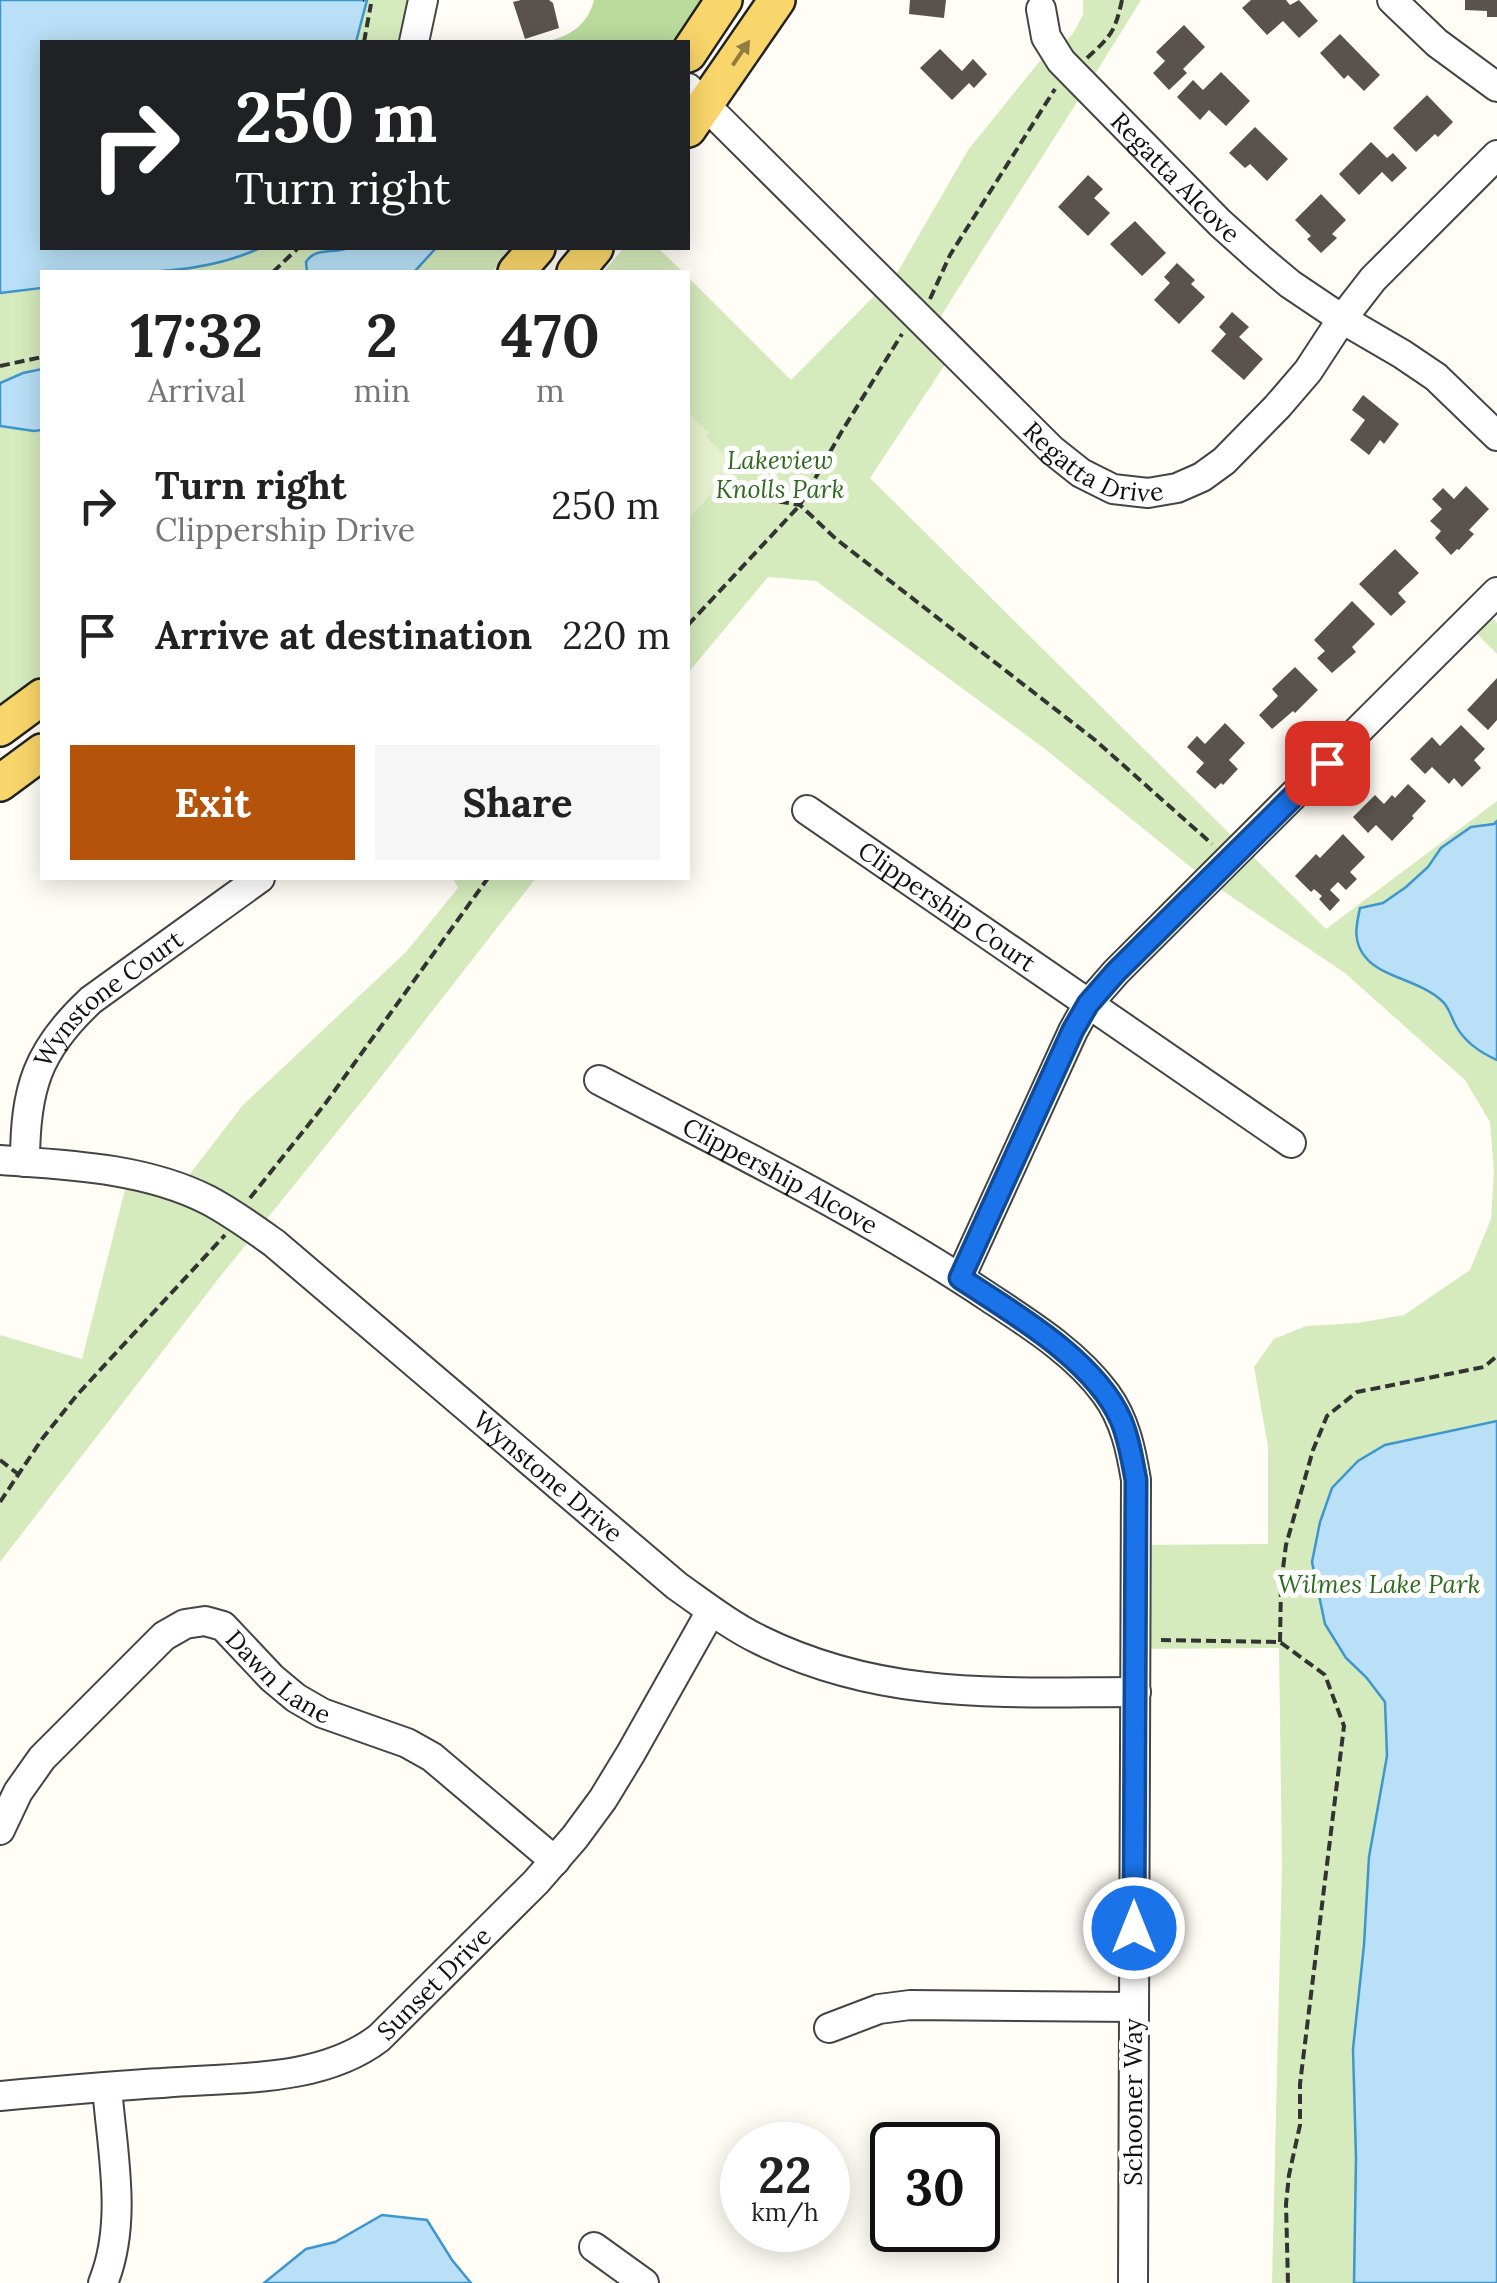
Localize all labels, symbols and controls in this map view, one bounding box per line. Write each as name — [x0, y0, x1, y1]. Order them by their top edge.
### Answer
one-way arrow — [731, 40, 750, 66]
text: 250 m — [235, 72, 437, 161]
icon: right — [70, 80, 200, 210]
street label: Regatta Alcove — [1104, 105, 1247, 249]
text: Turn right — [235, 159, 451, 216]
text: 17:32 — [130, 297, 263, 373]
text: 2 — [366, 297, 398, 373]
text: 470 — [501, 297, 600, 373]
text: Arrival — [148, 370, 246, 411]
text: min — [353, 370, 411, 411]
text: m — [536, 370, 565, 411]
street label: Regatta Drive — [1017, 415, 1166, 509]
park label: Lakeview Knolls Park — [716, 444, 844, 505]
text: Turn right — [155, 461, 346, 509]
icon: right — [70, 478, 125, 533]
text: 250 m — [551, 481, 660, 529]
text: Clippership Drive — [155, 509, 415, 550]
icon: arrive — [70, 608, 125, 663]
text: Arrive at destination — [155, 611, 532, 659]
text: 220 m — [562, 611, 671, 659]
pin — [1285, 721, 1370, 806]
icon: arrive — [1300, 736, 1355, 791]
button: Exit — [70, 745, 355, 860]
button: Share — [375, 745, 660, 860]
street label: Clippership Court — [852, 834, 1042, 979]
street label: Wynstone Court — [26, 923, 189, 1072]
street label: Clippership Alcove — [677, 1110, 884, 1241]
street label: Wynstone Drive — [467, 1404, 630, 1549]
park label: Wilmes Lake Park — [1278, 1568, 1480, 1600]
street label: Dawn Lane — [219, 1623, 335, 1731]
position arrow — [1082, 1876, 1186, 1980]
street label: Sunset Drive — [370, 1920, 498, 2047]
street label: Schooner Way — [1117, 2017, 1149, 2186]
speed limit sign: 30 — [870, 2122, 1000, 2252]
text: 22 — [758, 2143, 812, 2207]
text: km/h — [751, 2196, 819, 2228]

